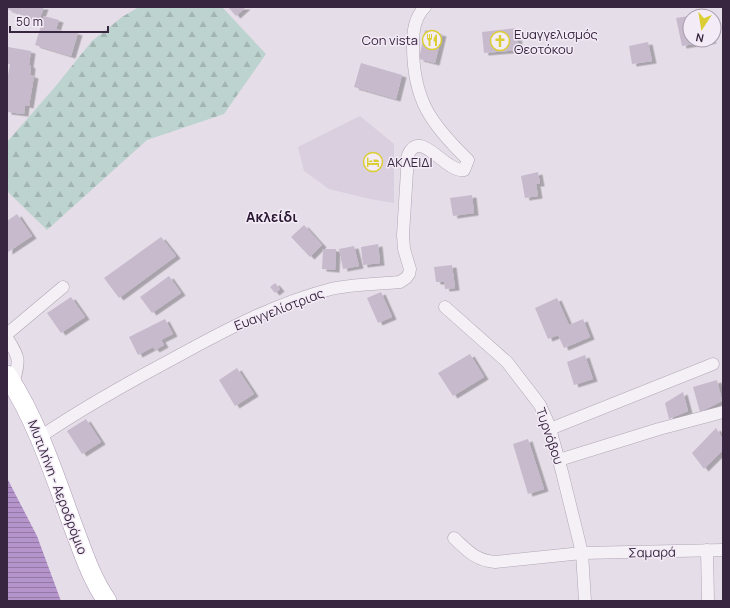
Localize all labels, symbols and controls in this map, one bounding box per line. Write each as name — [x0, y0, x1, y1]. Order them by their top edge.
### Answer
scale bar — [10, 8, 108, 34]
north arrow — [682, 8, 722, 48]
text: 50 m — [16, 13, 43, 30]
place label: Ευαγγελισμός Θεοτόκου — [514, 25, 598, 58]
restaurant icon: Con vista — [421, 29, 443, 51]
church icon: Ευαγγελισμός Θεοτόκου — [489, 30, 511, 52]
text: N — [694, 30, 705, 46]
place label: Con vista — [362, 31, 418, 49]
hotel icon: ΑΚΛΕΙΔΙ — [362, 151, 384, 173]
place label: ΑΚΛΕΙΔΙ — [387, 153, 433, 171]
district label: Ακλείδι — [246, 207, 298, 226]
street label: Ευαγγελίστριας — [232, 284, 326, 334]
street label: Τυρνόβου — [532, 405, 568, 467]
street label: Μυτιλήνη - Αεροδρόμιο — [24, 417, 92, 557]
street label: Σαμαρά — [628, 543, 676, 561]

